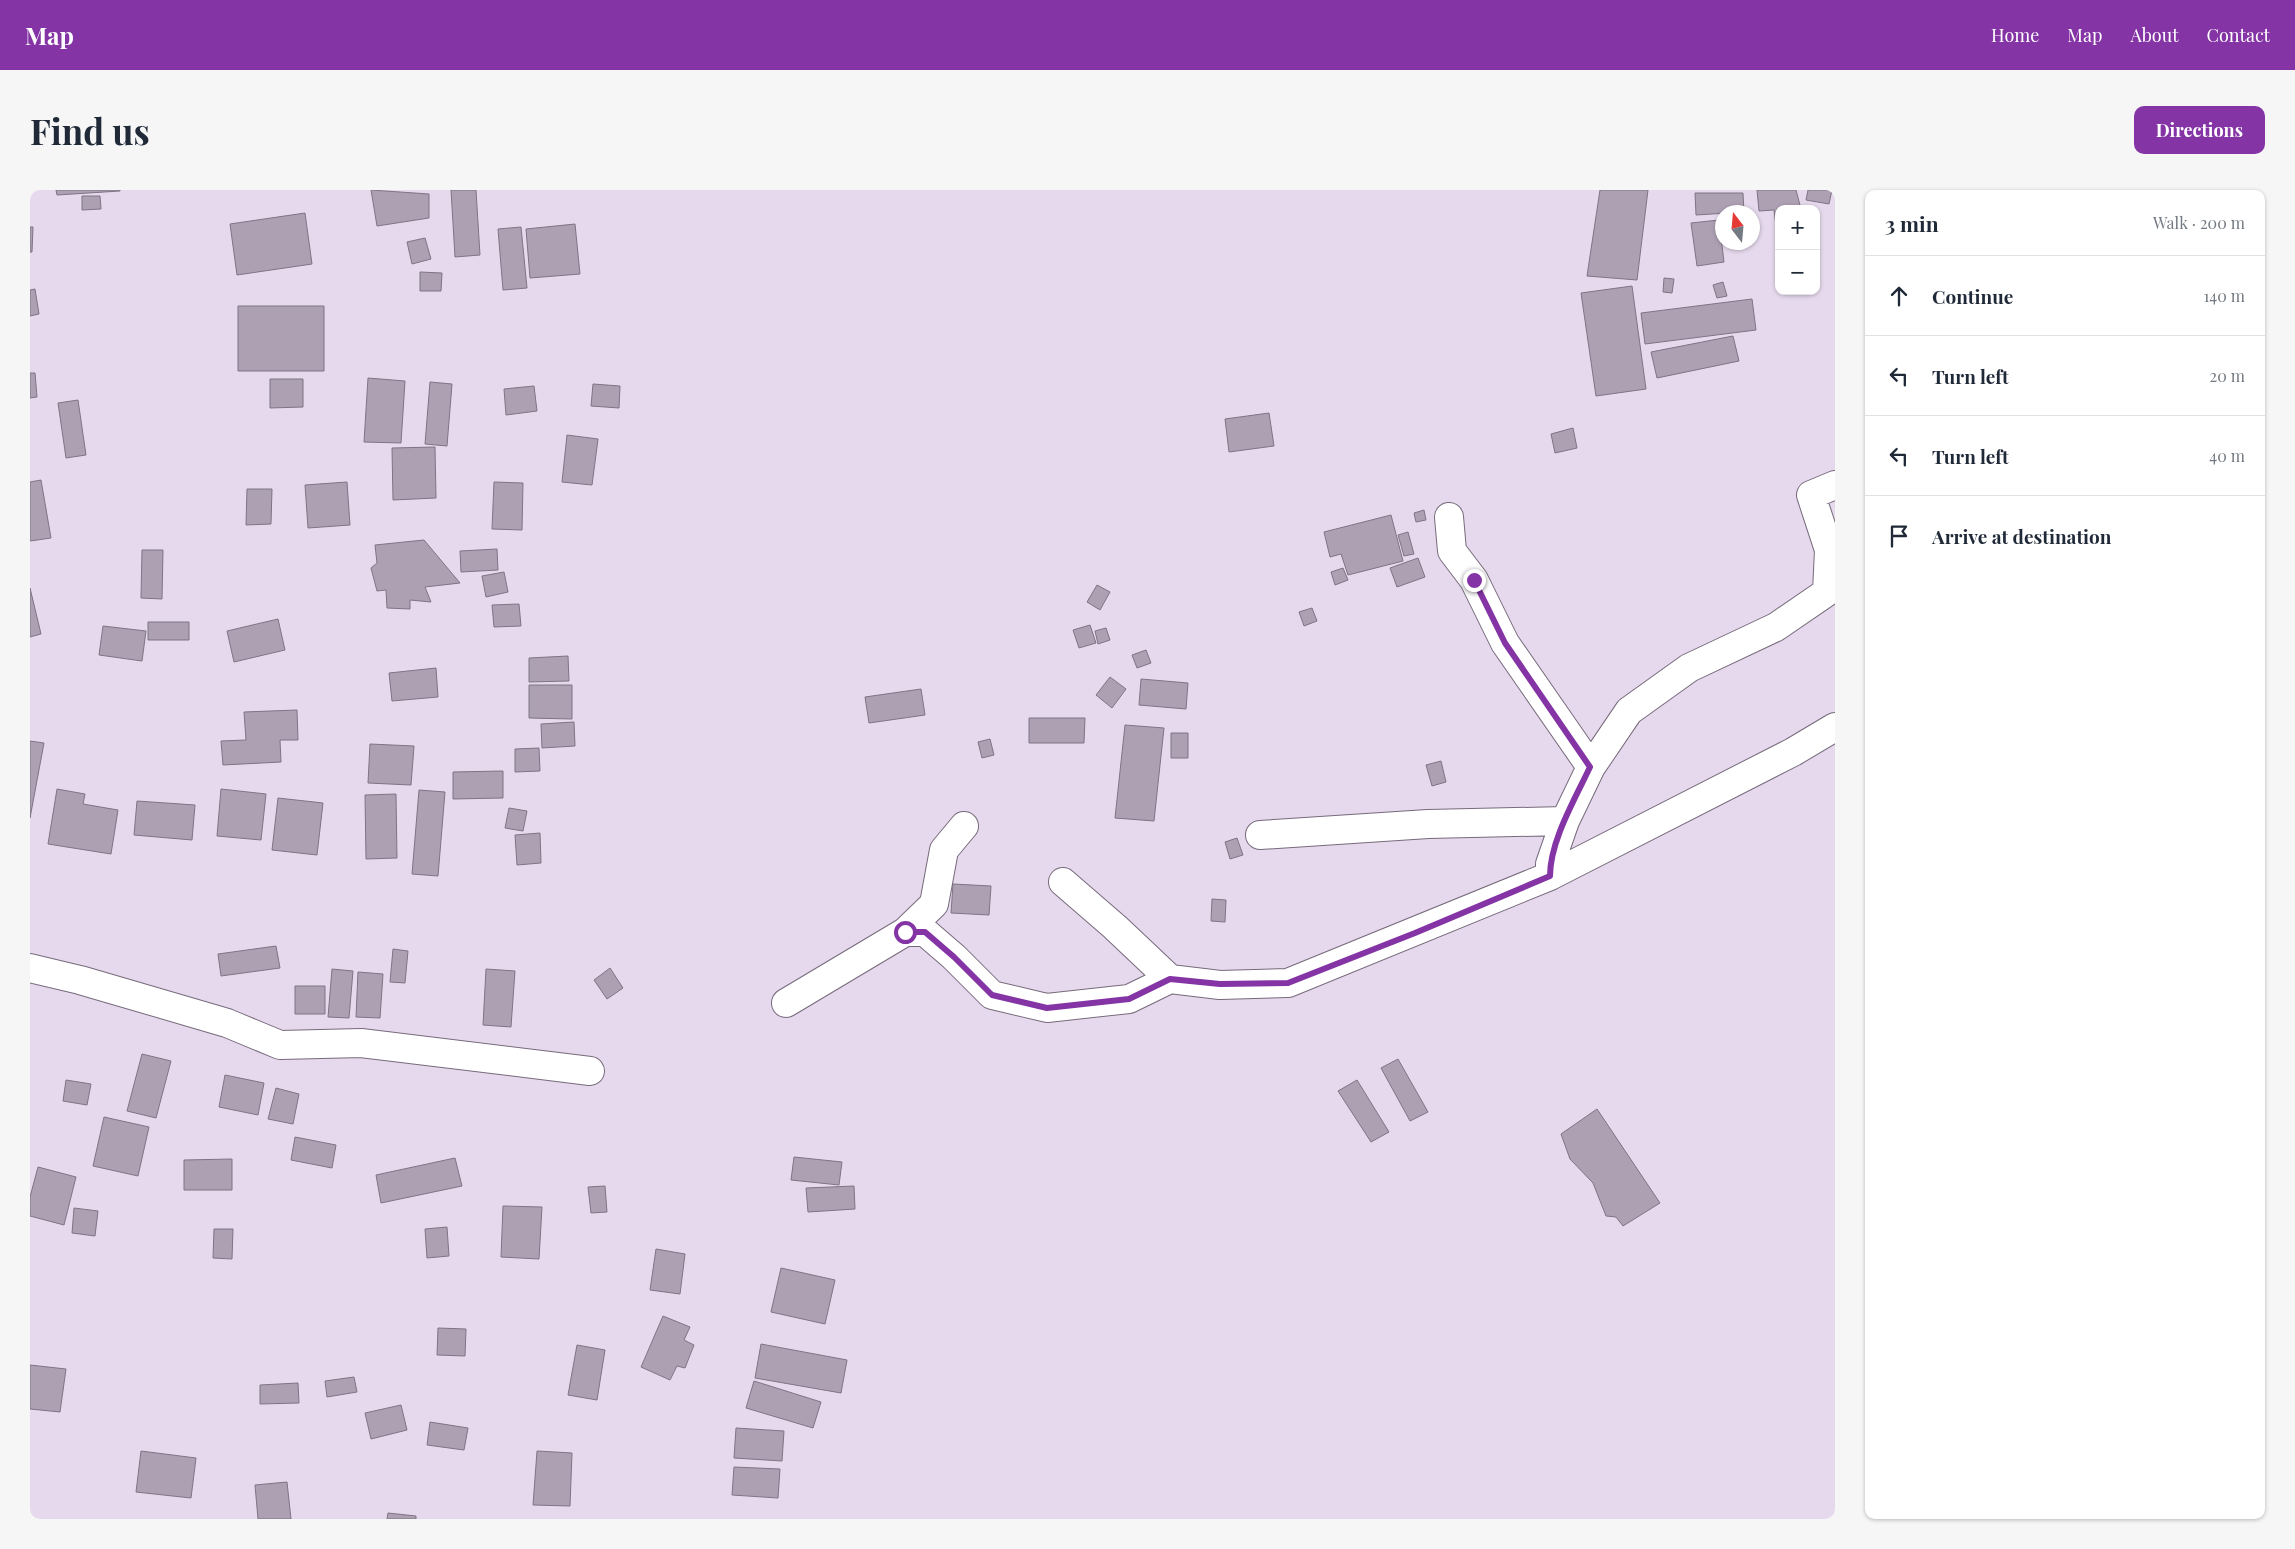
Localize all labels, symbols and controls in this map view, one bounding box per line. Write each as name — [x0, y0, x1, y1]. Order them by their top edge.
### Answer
text: Map — [25, 19, 74, 51]
text: Home — [1991, 23, 2039, 47]
text: Map — [2067, 23, 2102, 47]
text: About — [2130, 23, 2179, 47]
text: Contact — [2207, 23, 2270, 47]
button: Directions — [2134, 106, 2265, 154]
text: Find us — [30, 107, 150, 154]
north arrow — [1715, 205, 1760, 250]
map controls — [1775, 205, 1820, 295]
button: + — [1775, 205, 1820, 250]
text: 3 min — [1885, 209, 1939, 237]
text: Walk · 200 m — [2153, 212, 2245, 233]
button: − — [1775, 250, 1820, 295]
icon: ahead — [1885, 282, 1913, 310]
text: Continue — [1932, 283, 2013, 309]
text: 140 m — [2203, 285, 2245, 306]
icon: left — [1885, 362, 1913, 390]
text: Turn left — [1932, 363, 2009, 389]
text: 20 m — [2210, 365, 2245, 386]
icon: left — [1885, 442, 1913, 470]
text: Turn left — [1932, 443, 2009, 469]
text: 40 m — [2209, 445, 2245, 466]
icon: arrive — [1885, 522, 1913, 550]
text: Arrive at destination — [1932, 523, 2112, 549]
route end — [1463, 569, 1486, 592]
route start — [894, 921, 917, 944]

